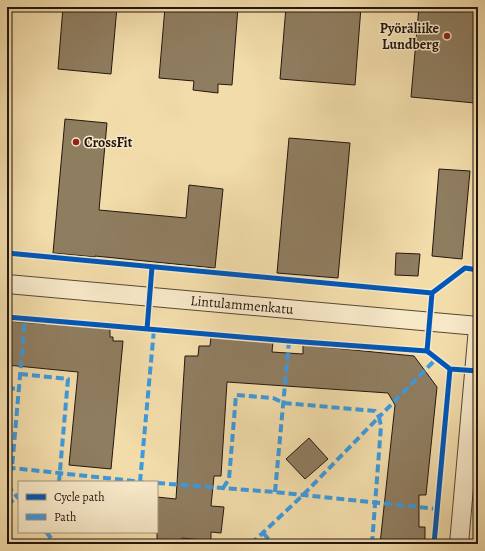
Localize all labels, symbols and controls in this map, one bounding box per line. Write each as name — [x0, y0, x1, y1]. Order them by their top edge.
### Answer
place label: Pyöräliike Lundberg — [380, 19, 440, 54]
marker: Pyöräliike Lundberg — [442, 31, 452, 41]
place label: CrossFit — [84, 133, 133, 152]
marker: CrossFit — [71, 137, 81, 147]
street label: Lintulammenkatu — [190, 291, 295, 319]
legend — [18, 481, 158, 533]
text: Cycle path — [54, 489, 105, 505]
text: Path — [54, 509, 77, 525]

